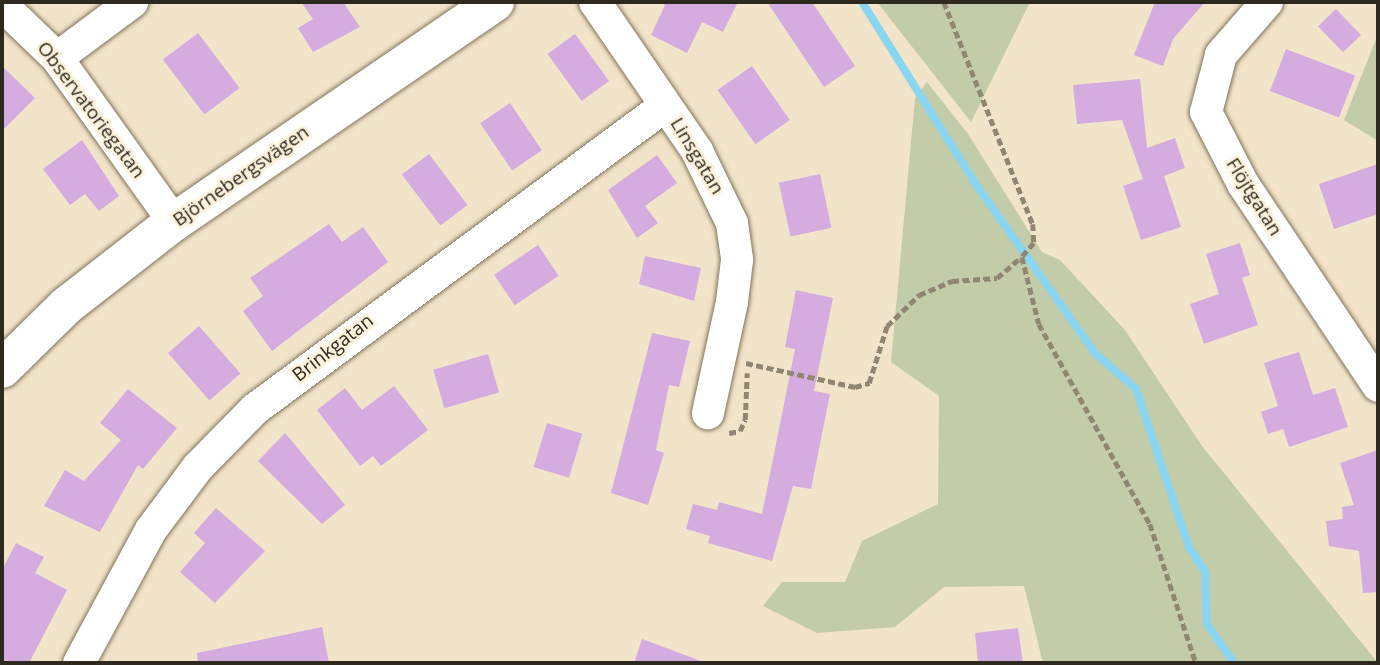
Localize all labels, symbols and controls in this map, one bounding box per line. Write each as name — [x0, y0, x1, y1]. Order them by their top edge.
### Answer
street label: Observatoriegatan — [32, 37, 150, 183]
street label: Linsgatan — [665, 114, 729, 198]
street label: Björnebergsvägen — [169, 121, 313, 231]
street label: Flöjtgatan — [1221, 154, 1287, 240]
street label: Brinkgatan — [288, 309, 378, 387]

